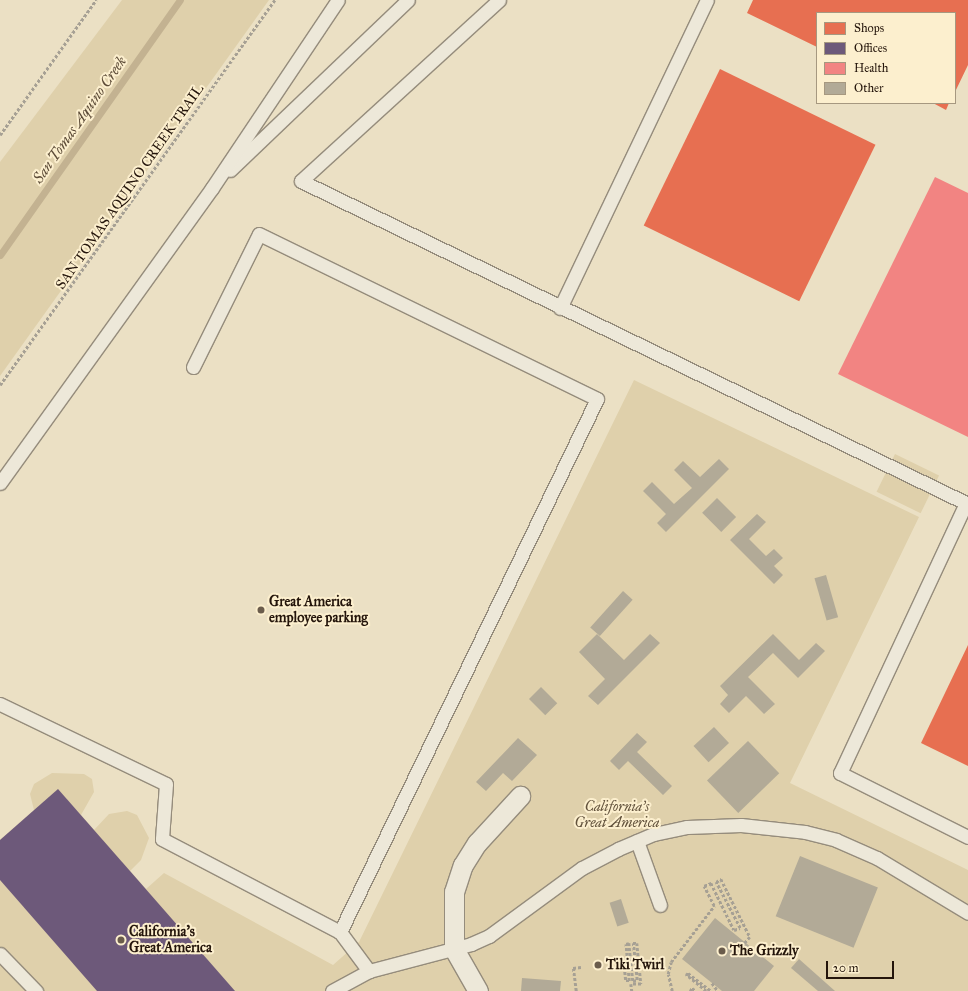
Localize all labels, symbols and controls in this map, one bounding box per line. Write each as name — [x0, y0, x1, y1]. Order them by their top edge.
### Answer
legend — [816, 12, 956, 104]
text: Shops — [854, 21, 884, 35]
text: Offices — [854, 41, 887, 55]
water label: San Tomas Aquino Creek — [29, 53, 131, 187]
text: Health — [854, 61, 888, 75]
street label: SAN TOMAS AQUINO CREEK TRAIL — [52, 81, 208, 293]
text: Other — [854, 81, 884, 95]
place label: Great America employee parking — [269, 594, 368, 626]
marker: Great America employee parking — [256, 605, 266, 615]
park label: California's Great America — [575, 799, 659, 832]
place label: California’s Great America — [129, 924, 212, 956]
marker: California’s Great America — [116, 935, 126, 945]
place label: The Grizzly — [730, 943, 799, 959]
marker: The Grizzly — [717, 946, 727, 956]
scale bar — [828, 953, 896, 979]
place label: Tiki Twirl — [606, 957, 664, 973]
marker: Tiki Twirl — [593, 960, 603, 970]
text: 20 m — [833, 961, 859, 975]

